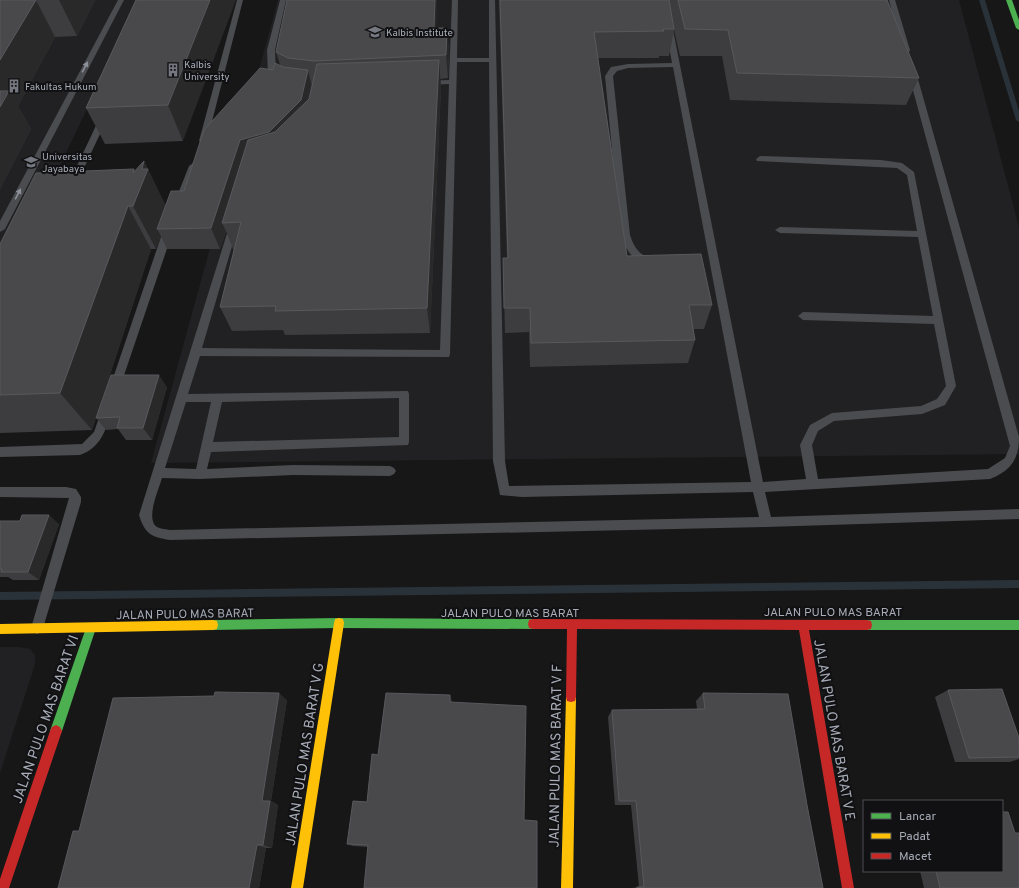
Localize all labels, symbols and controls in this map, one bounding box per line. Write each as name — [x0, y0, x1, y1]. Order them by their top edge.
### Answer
school or university icon: Kalbis Institute — [367, 24, 383, 40]
place label: Kalbis Institute — [386, 27, 453, 40]
place label: Kalbis University — [184, 59, 230, 84]
one-way arrow — [82, 61, 89, 73]
building icon: Kalbis University — [165, 62, 181, 78]
building icon: Fakultas Hukum — [6, 78, 22, 94]
place label: Fakultas Hukum — [25, 81, 96, 94]
place label: Universitas Jayabaya — [42, 151, 93, 176]
school or university icon: Universitas Jayabaya — [23, 154, 39, 170]
one-way arrow — [15, 189, 21, 200]
street label: JALAN PULO MAS BARAT — [764, 605, 902, 621]
street label: JALAN PULO MAS BARAT — [116, 606, 254, 624]
street label: JALAN PULO MAS BARAT — [441, 606, 579, 622]
street label: JALAN PULO MAS BARAT VI — [10, 633, 83, 806]
street label: JALAN PULO MAS BARAT V E — [809, 638, 858, 822]
street label: JALAN PULO MAS BARAT V G — [283, 661, 328, 847]
street label: JALAN PULO MAS BARAT V F — [546, 664, 567, 848]
legend — [863, 800, 1003, 872]
text: Lancar — [899, 809, 936, 825]
text: Padat — [899, 829, 930, 845]
text: Macet — [899, 849, 932, 865]

